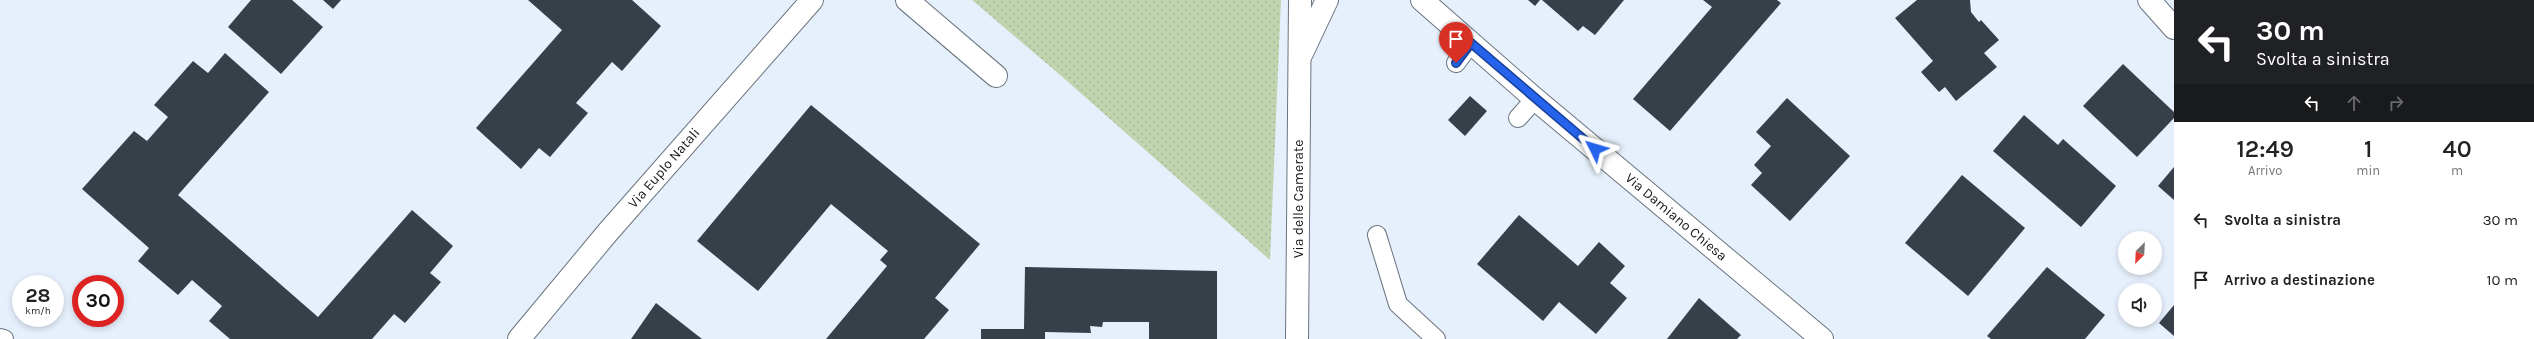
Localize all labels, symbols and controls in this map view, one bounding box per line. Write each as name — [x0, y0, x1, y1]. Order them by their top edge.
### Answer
text: 30 m — [2256, 14, 2325, 47]
icon: left — [2190, 16, 2242, 68]
pin — [1439, 22, 1473, 63]
icon: arrive — [1445, 28, 1467, 50]
text: Svolta a sinistra — [2256, 48, 2390, 70]
icon: left — [2301, 92, 2323, 114]
icon: ahead — [2343, 92, 2365, 114]
icon: right — [2385, 92, 2407, 114]
street label: Via Euplo Natali — [625, 124, 703, 212]
position arrow — [1574, 128, 1616, 170]
text: 12:49 — [2236, 135, 2294, 163]
text: 1 — [2364, 135, 2372, 163]
text: 40 — [2443, 135, 2472, 163]
street label: Via delle Camerate — [1290, 140, 1307, 258]
text: Arrivo — [2248, 163, 2282, 178]
text: min — [2356, 163, 2380, 178]
text: m — [2451, 163, 2463, 178]
street label: Via Damiano Chiesa — [1622, 169, 1730, 265]
icon: left — [2190, 209, 2212, 231]
text: Svolta a sinistra — [2224, 211, 2341, 229]
text: 30 m — [2483, 211, 2518, 229]
north arrow — [2118, 231, 2162, 275]
map controls — [2118, 231, 2162, 327]
icon: arrive — [2190, 269, 2212, 291]
text: Arrivo a destinazione — [2224, 271, 2375, 289]
text: 10 m — [2487, 271, 2518, 289]
speed limit sign: 30 — [72, 275, 124, 327]
button: sound — [2118, 283, 2162, 327]
text: 28 — [25, 284, 51, 307]
text: km/h — [25, 305, 51, 317]

